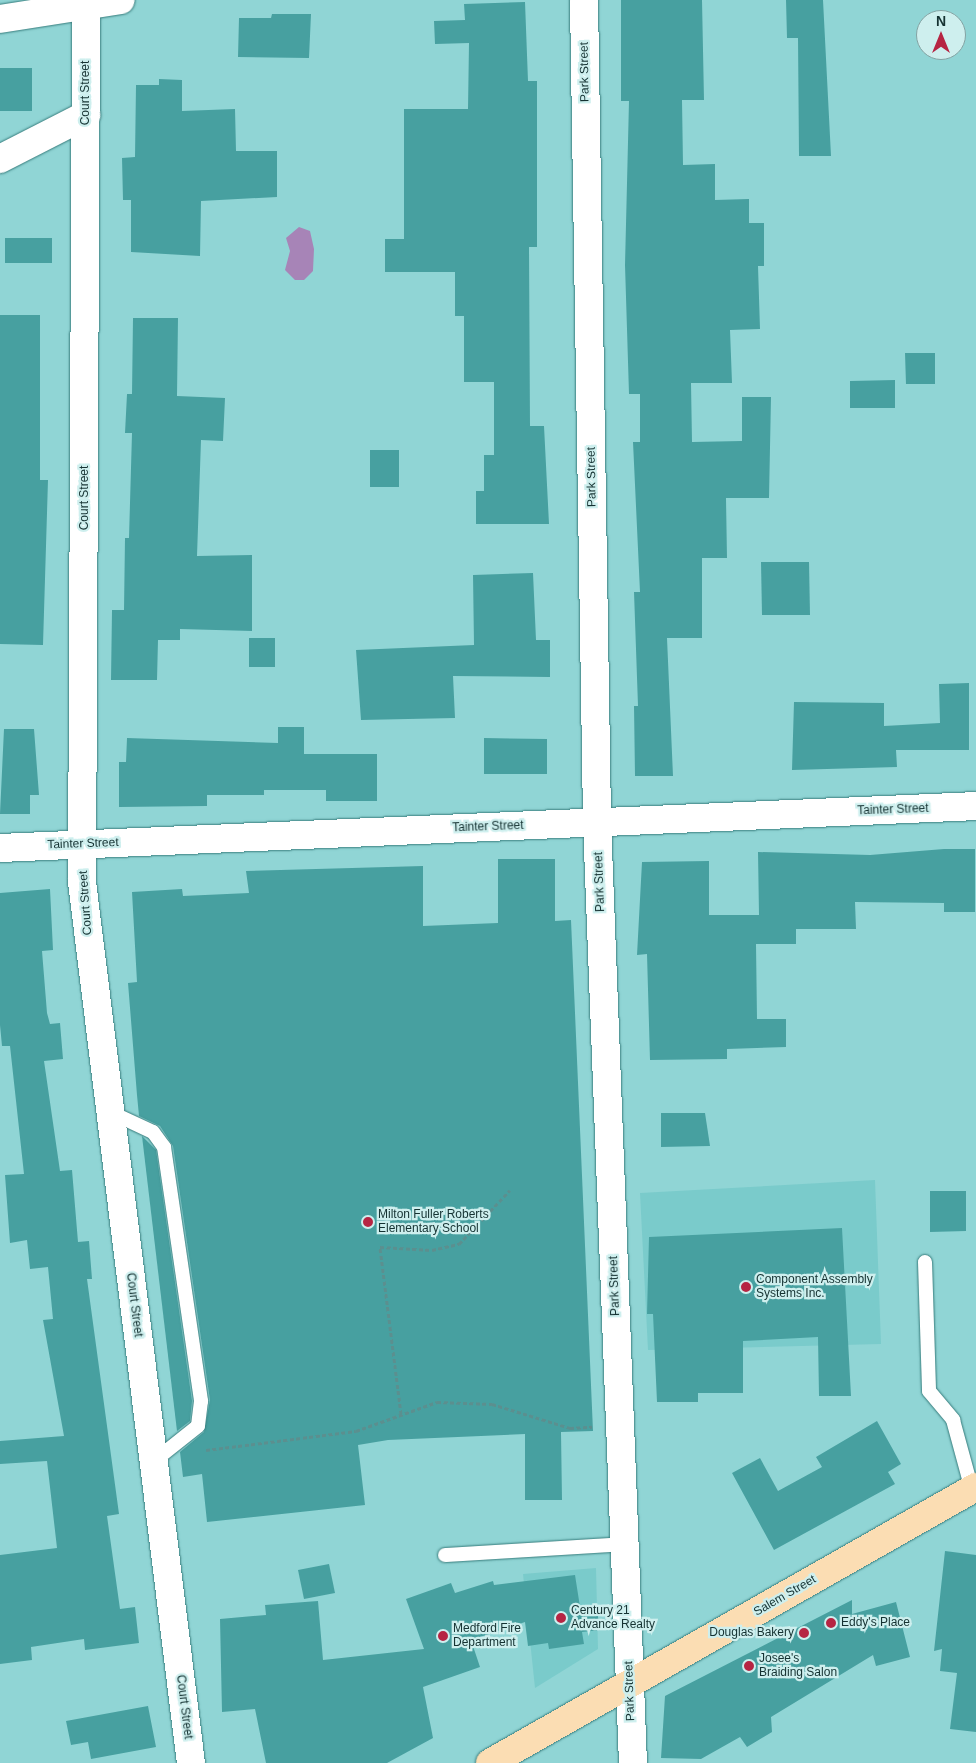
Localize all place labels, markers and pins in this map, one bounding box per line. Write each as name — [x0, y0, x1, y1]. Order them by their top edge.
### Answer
place label: Milton Fuller Roberts Elementary School — [378, 1208, 489, 1236]
marker: Milton Fuller Roberts Elementary School — [362, 1216, 374, 1228]
place label: Component Assembly Systems Inc. — [756, 1273, 873, 1301]
marker: Component Assembly Systems Inc. — [740, 1281, 752, 1293]
place label: Century 21 Advance Realty — [571, 1604, 655, 1632]
marker: Century 21 Advance Realty — [555, 1612, 567, 1624]
place label: Eddy's Place — [841, 1616, 910, 1630]
marker: Eddy's Place — [825, 1617, 837, 1629]
place label: Medford Fire Department — [453, 1622, 521, 1650]
place label: Douglas Bakery — [709, 1626, 794, 1640]
marker: Douglas Bakery — [798, 1627, 810, 1639]
marker: Medford Fire Department — [437, 1630, 449, 1642]
place label: Josee's Braiding Salon — [759, 1652, 837, 1680]
marker: Josee's Braiding Salon — [743, 1660, 755, 1672]

